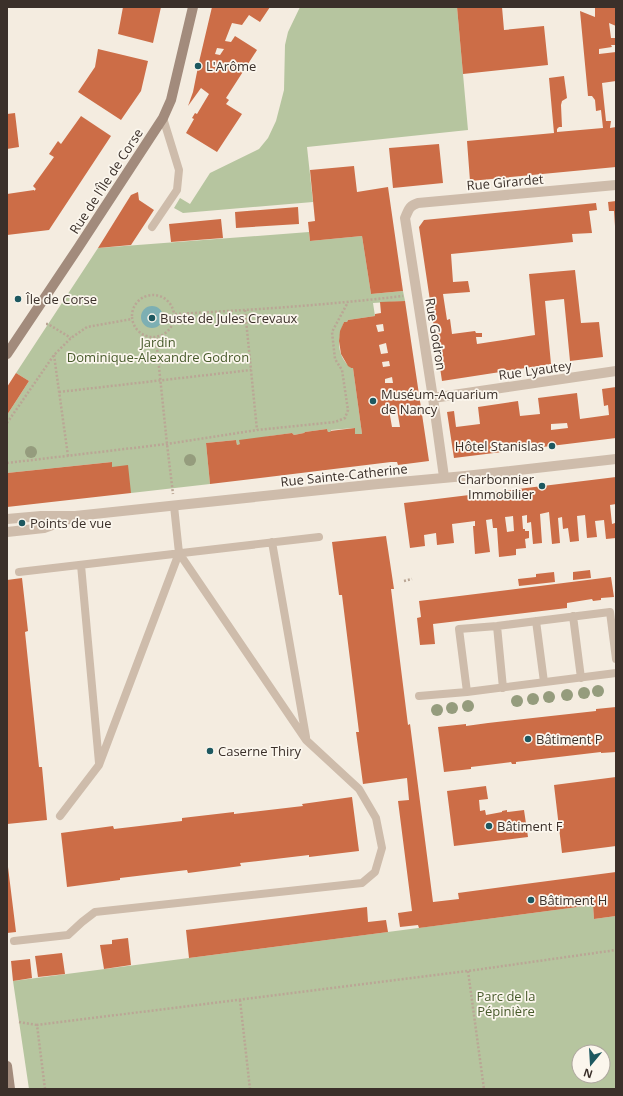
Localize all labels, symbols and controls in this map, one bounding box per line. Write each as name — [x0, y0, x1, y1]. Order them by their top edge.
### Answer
place label: L'Arôme — [206, 57, 256, 75]
marker: L'Arôme — [193, 61, 203, 71]
street label: Rue de l'Île de Corse — [65, 125, 147, 237]
street label: Rue Girardet — [466, 170, 545, 194]
place label: Île de Corse — [25, 290, 97, 308]
marker: Île de Corse — [13, 294, 23, 304]
street label: Rue Godron — [421, 297, 451, 371]
place label: Buste de Jules Crevaux — [160, 309, 298, 327]
marker: Buste de Jules Crevaux — [147, 313, 157, 323]
park label: Jardin Dominique-Alexandre Godron — [67, 333, 249, 366]
street label: Rue Lyautey — [497, 356, 573, 384]
place label: Muséum-Aquarium de Nancy — [381, 385, 498, 418]
marker: Muséum-Aquarium de Nancy — [368, 396, 378, 406]
place label: Hôtel Stanislas — [455, 437, 544, 455]
marker: Hôtel Stanislas — [547, 441, 557, 451]
street label: Rue Sainte-Catherine — [280, 459, 408, 491]
place label: Charbonnier Immobilier — [458, 470, 535, 503]
marker: Charbonnier Immobilier — [537, 481, 547, 491]
place label: Points de vue — [30, 514, 112, 532]
marker: Points de vue — [17, 518, 27, 528]
place label: Bâtiment P — [536, 730, 603, 748]
marker: Bâtiment P — [523, 734, 533, 744]
place label: Caserne Thiry — [218, 742, 302, 760]
marker: Caserne Thiry — [205, 746, 215, 756]
place label: Bâtiment F — [497, 817, 563, 835]
marker: Bâtiment F — [484, 821, 494, 831]
place label: Bâtiment H — [539, 891, 607, 909]
marker: Bâtiment H — [526, 895, 536, 905]
park label: Parc de la Pépinière — [476, 987, 536, 1020]
north arrow — [571, 1044, 611, 1084]
text: N — [581, 1065, 594, 1083]

